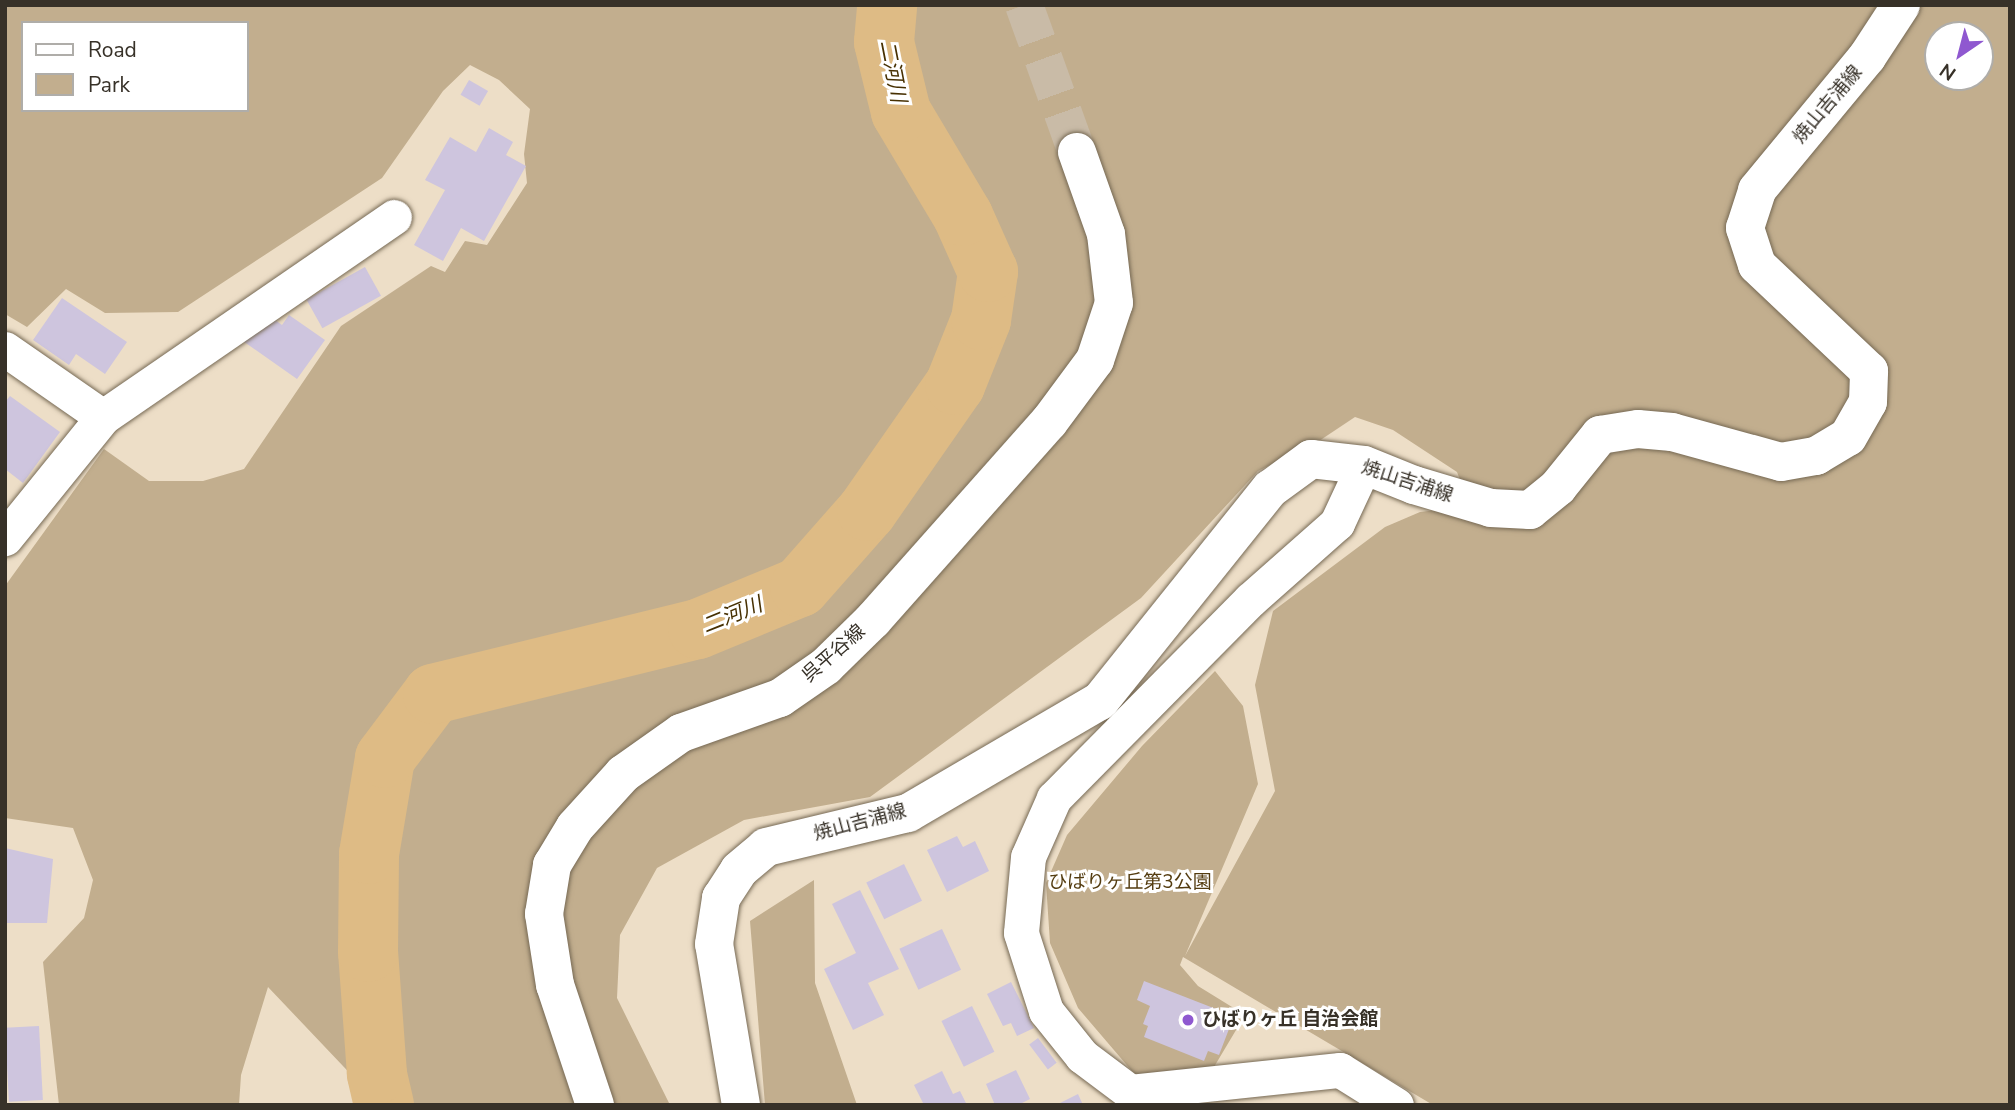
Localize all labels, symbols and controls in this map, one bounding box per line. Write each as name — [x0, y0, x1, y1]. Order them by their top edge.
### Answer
legend — [21, 21, 248, 112]
north arrow — [1924, 21, 1994, 91]
text: Road — [88, 36, 137, 64]
water label: 二河川 — [875, 38, 911, 104]
text: N — [1935, 57, 1961, 86]
street label: 焼山吉浦線 — [1789, 61, 1867, 149]
text: Park — [88, 71, 130, 99]
street label: 焼山吉浦線 — [1358, 456, 1456, 508]
water label: 二河川 — [698, 592, 766, 638]
street label: 呉平谷線 — [798, 620, 870, 688]
street label: 焼山吉浦線 — [811, 800, 909, 846]
park label: ひばりヶ丘第3公園 — [1048, 872, 1212, 894]
place label: ひばりヶ丘 自治会館 — [1202, 1009, 1378, 1031]
marker: ひばりヶ丘 自治会館 — [1180, 1012, 1196, 1028]

